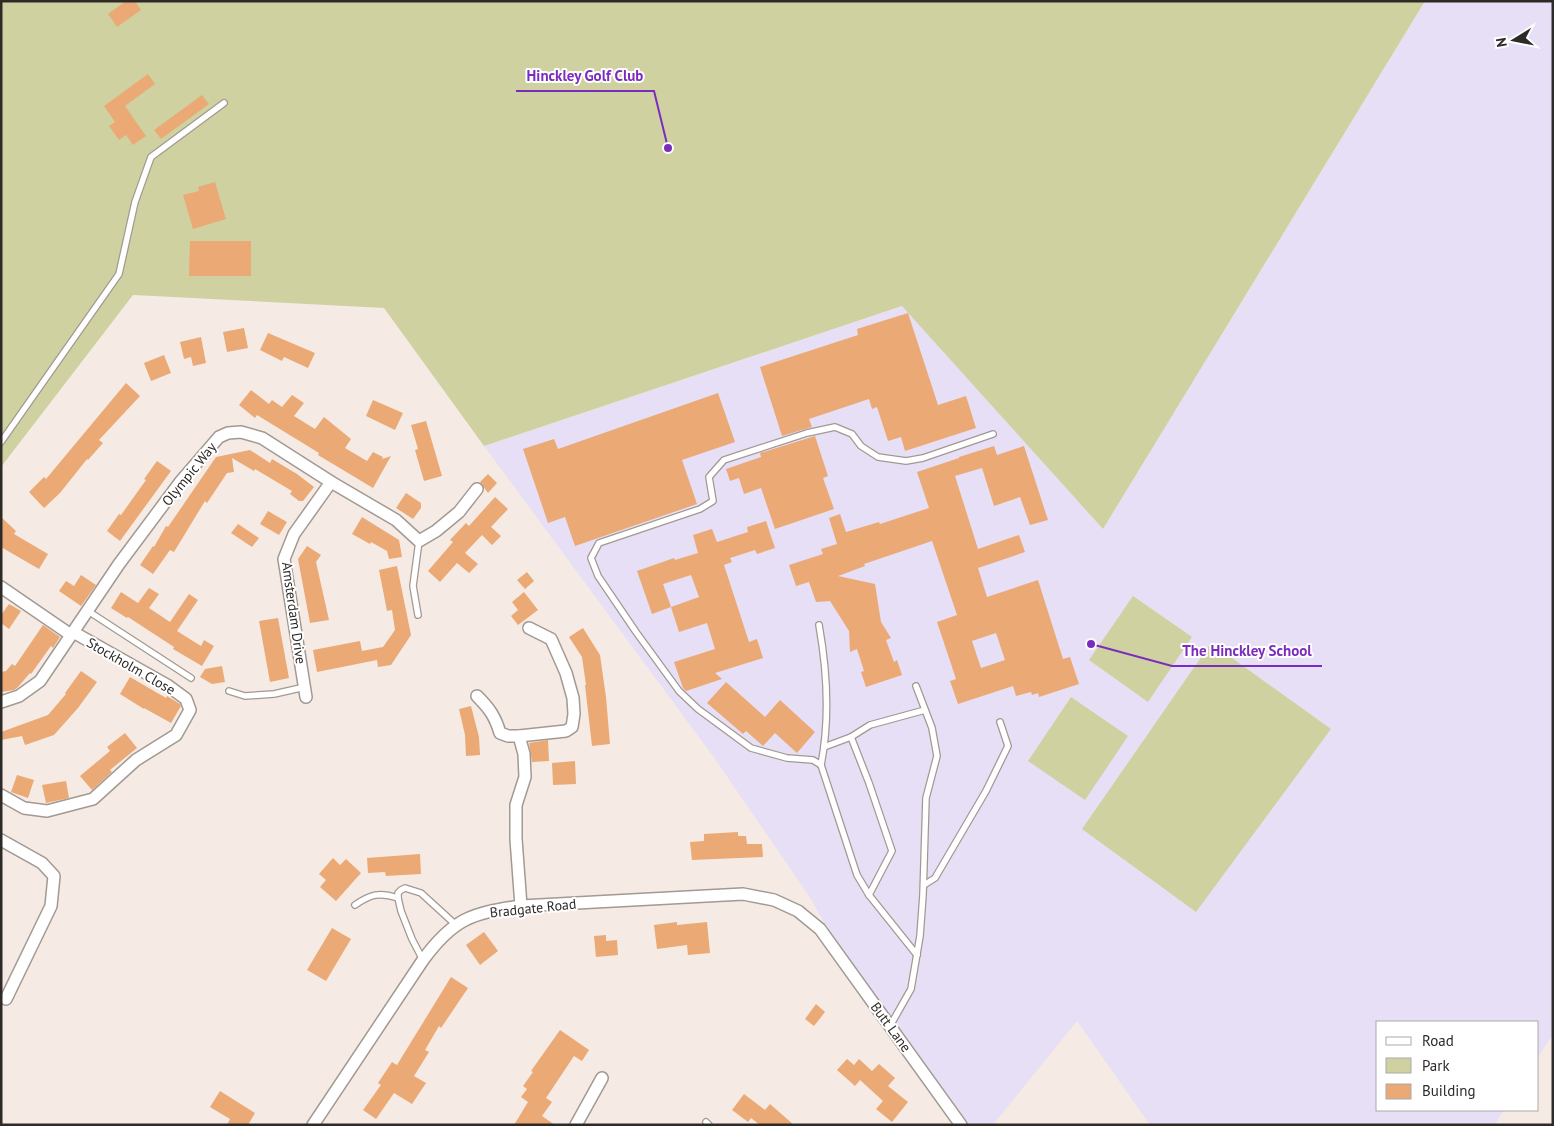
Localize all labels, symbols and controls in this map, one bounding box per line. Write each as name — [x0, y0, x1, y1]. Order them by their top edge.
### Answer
north arrow — [1489, 15, 1539, 65]
text: N — [1492, 36, 1511, 48]
callout: Hinckley Golf Club — [516, 61, 654, 91]
text: Hinckley Golf Club — [527, 66, 643, 85]
street label: Olympic Way — [158, 438, 220, 510]
street label: Amsterdam Drive — [278, 561, 310, 665]
street label: Stockholm Close — [83, 633, 179, 699]
callout: The Hinckley School — [1172, 636, 1322, 666]
text: The Hinckley School — [1182, 641, 1312, 660]
street label: Bradgate Road — [489, 895, 577, 921]
street label: Butt Lane — [867, 998, 915, 1056]
legend — [1376, 1021, 1539, 1111]
text: Road — [1422, 1031, 1454, 1050]
text: Park — [1422, 1056, 1450, 1075]
text: Building — [1422, 1081, 1476, 1100]

